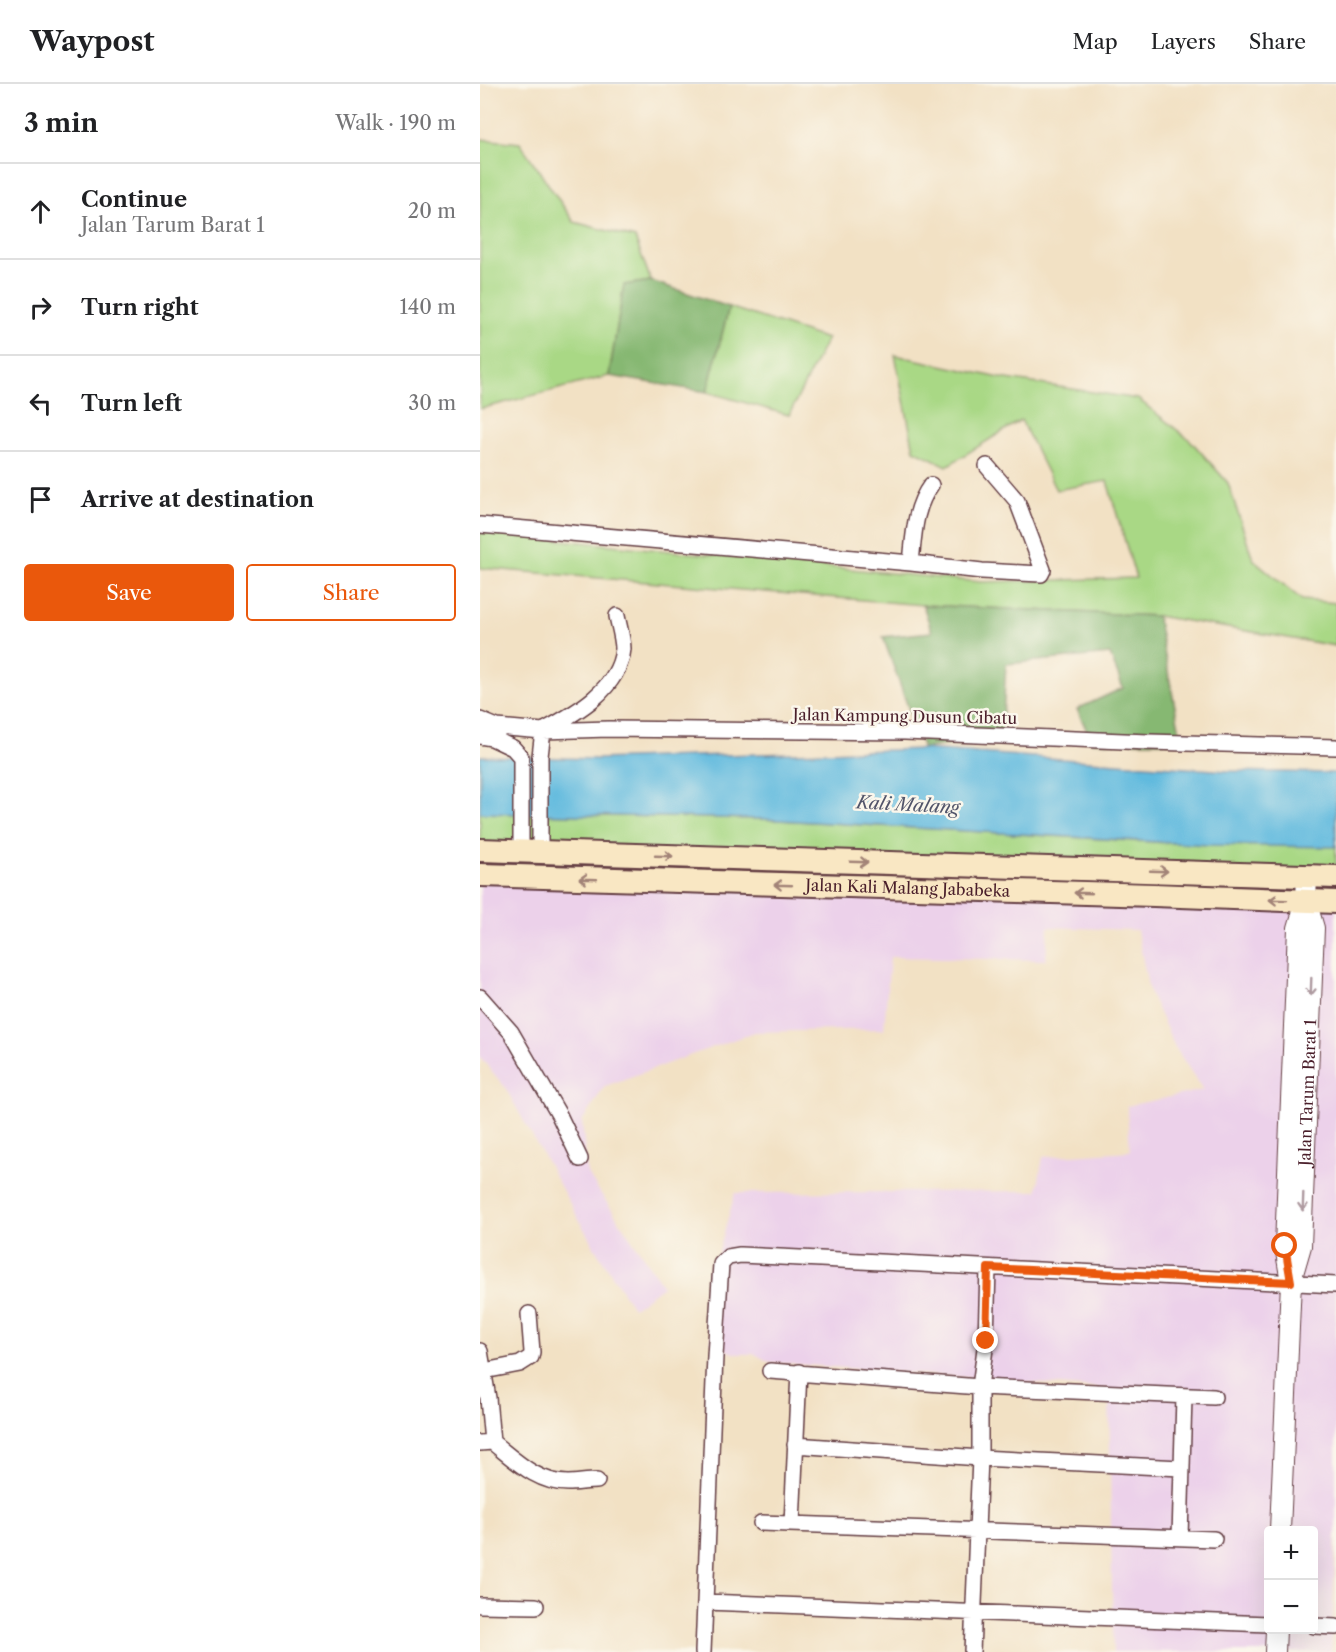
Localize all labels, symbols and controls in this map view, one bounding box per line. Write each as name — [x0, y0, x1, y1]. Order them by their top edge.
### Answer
text: Waypost — [30, 24, 154, 58]
text: Map — [1073, 29, 1118, 54]
text: Layers — [1151, 29, 1216, 54]
text: Share — [1249, 29, 1306, 54]
text: 3 min — [24, 107, 98, 139]
text: Walk · 190 m — [335, 111, 456, 135]
text: Continue — [81, 186, 187, 213]
icon: ahead — [24, 195, 57, 228]
text: 20 m — [408, 199, 456, 223]
text: Jalan Tarum Barat 1 — [81, 213, 265, 237]
icon: right — [24, 291, 57, 324]
text: Turn right — [81, 294, 199, 321]
text: 140 m — [399, 295, 456, 319]
icon: left — [24, 387, 57, 420]
text: Turn left — [81, 390, 182, 417]
text: 30 m — [408, 391, 456, 415]
icon: arrive — [24, 483, 57, 516]
text: Arrive at destination — [81, 486, 314, 513]
button: Save — [24, 564, 234, 621]
button: Share — [246, 564, 456, 621]
street label: Jalan Kampung Dusun Cibatu — [790, 704, 1017, 728]
water label: Kali Malang — [854, 791, 962, 819]
one-way arrow — [654, 850, 674, 861]
one-way arrow — [849, 856, 869, 867]
one-way arrow — [1149, 865, 1169, 877]
one-way arrow — [578, 873, 598, 884]
street label: Jalan Kali Malang Jababeka — [802, 875, 1011, 901]
one-way arrow — [773, 879, 793, 891]
one-way arrow — [1073, 887, 1093, 899]
one-way arrow — [1268, 895, 1288, 906]
one-way arrow — [1306, 976, 1317, 996]
street label: Jalan Tarum Barat 1 — [1294, 1018, 1320, 1169]
one-way arrow — [1297, 1192, 1308, 1212]
route start — [1271, 1232, 1297, 1258]
route end — [972, 1327, 998, 1353]
map controls — [1264, 1526, 1318, 1634]
button: + — [1264, 1526, 1318, 1580]
button: − — [1264, 1580, 1318, 1634]

